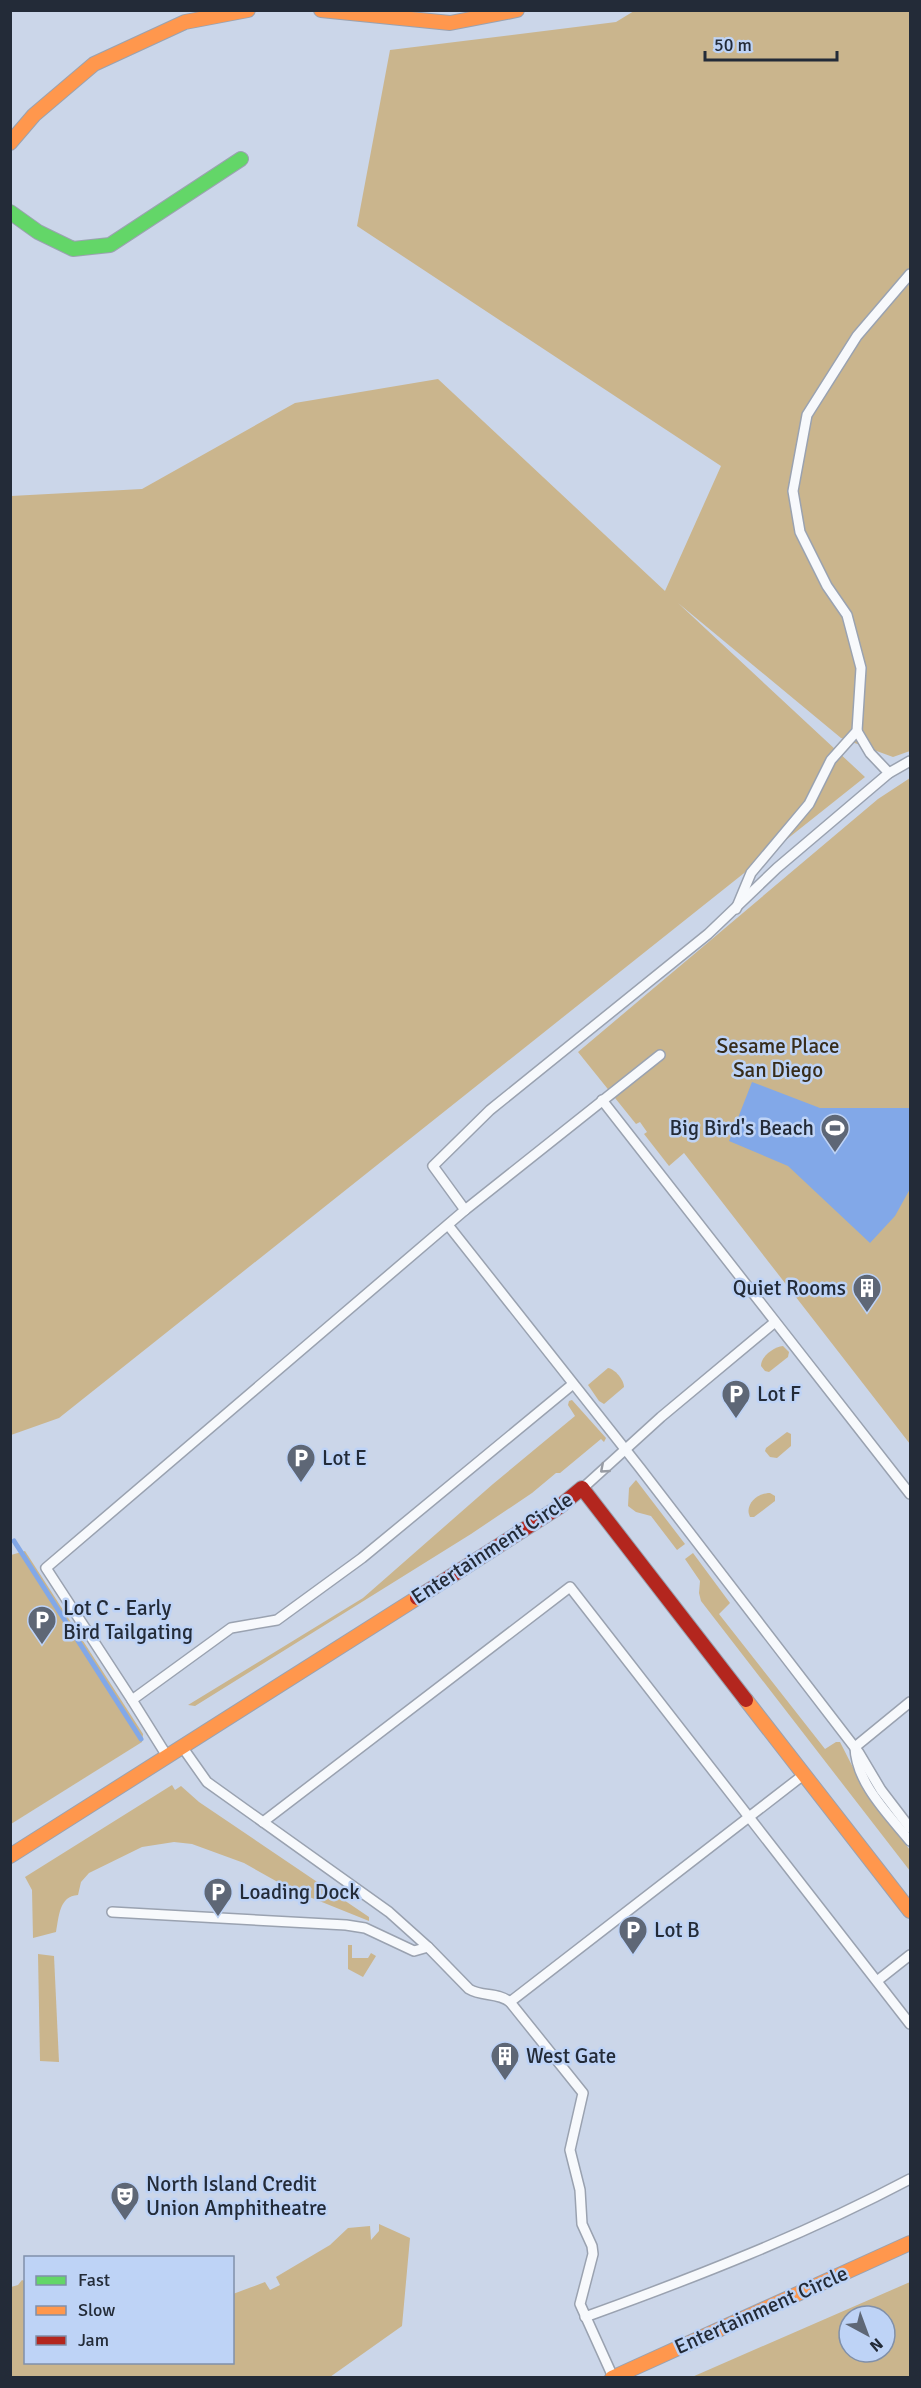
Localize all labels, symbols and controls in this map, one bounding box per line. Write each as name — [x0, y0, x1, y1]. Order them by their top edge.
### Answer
scale bar — [705, 24, 837, 62]
text: 50 m — [714, 34, 752, 56]
park label: Sesame Place San Diego — [717, 1033, 839, 1083]
sports icon: Big Bird's Beach — [819, 1112, 851, 1154]
place label: Big Bird's Beach — [670, 1115, 814, 1141]
building icon: Quiet Rooms — [851, 1272, 883, 1314]
place label: Quiet Rooms — [733, 1275, 846, 1301]
parking icon: Lot F — [720, 1378, 752, 1420]
place label: Lot F — [757, 1381, 801, 1407]
parking icon: Lot E — [285, 1442, 317, 1484]
place label: Lot E — [322, 1445, 367, 1471]
one-way arrow — [600, 1462, 611, 1473]
street label: Entertainment Circle — [406, 1486, 578, 1610]
place label: Lot C - Early Bird Tailgating — [63, 1595, 193, 1645]
parking icon: Lot C - Early Bird Tailgating — [26, 1604, 58, 1646]
parking icon: Loading Dock — [202, 1876, 234, 1918]
place label: Loading Dock — [239, 1879, 360, 1905]
parking icon: Lot B — [617, 1914, 649, 1956]
place label: Lot B — [654, 1917, 700, 1943]
building icon: West Gate — [489, 2040, 521, 2082]
place label: West Gate — [526, 2043, 616, 2069]
place label: North Island Credit Union Amphitheatre — [146, 2171, 327, 2221]
theatre icon: North Island Credit Union Amphitheatre — [109, 2180, 141, 2222]
legend — [24, 2256, 234, 2364]
street label: Entertainment Circle — [670, 2260, 852, 2360]
text: Fast — [78, 2269, 110, 2291]
text: Slow — [78, 2299, 115, 2321]
north arrow — [837, 2304, 897, 2364]
text: Jam — [78, 2329, 109, 2351]
text: N — [865, 2333, 887, 2356]

